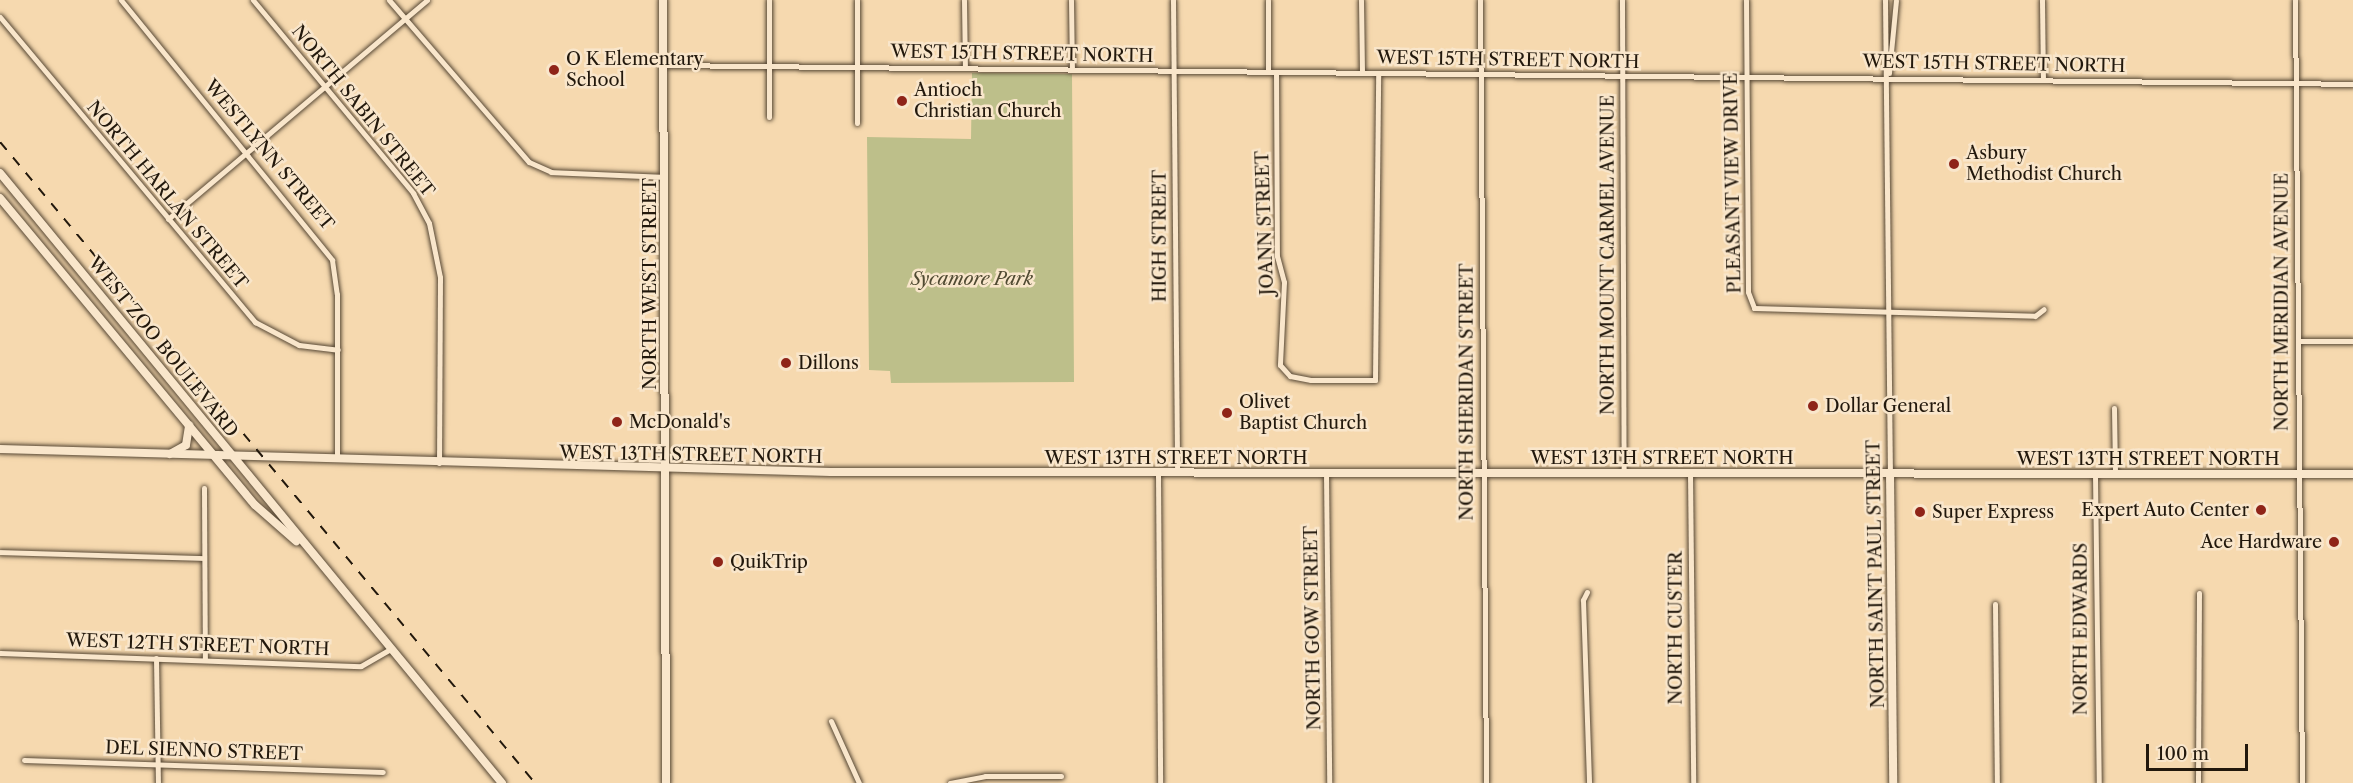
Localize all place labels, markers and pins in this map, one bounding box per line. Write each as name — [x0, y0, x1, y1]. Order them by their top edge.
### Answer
place label: O K Elementary School — [566, 49, 704, 92]
marker: O K Elementary School — [547, 63, 561, 77]
place label: Antioch Christian Church — [914, 80, 1062, 122]
marker: Antioch Christian Church — [895, 94, 909, 108]
place label: Asbury Methodist Church — [1966, 143, 2122, 186]
marker: Asbury Methodist Church — [1947, 157, 1961, 171]
place label: Dillons — [798, 352, 859, 374]
marker: Dillons — [779, 356, 793, 370]
place label: Olivet Baptist Church — [1239, 392, 1367, 434]
place label: Dollar General — [1825, 395, 1951, 417]
marker: Dollar General — [1806, 399, 1820, 413]
marker: Olivet Baptist Church — [1220, 406, 1234, 420]
place label: McDonald's — [629, 411, 730, 433]
marker: McDonald's — [610, 415, 624, 429]
place label: Expert Auto Center — [2081, 499, 2249, 521]
place label: Super Express — [1932, 501, 2055, 523]
marker: Expert Auto Center — [2254, 503, 2268, 517]
marker: Super Express — [1913, 505, 1927, 519]
place label: Ace Hardware — [2200, 531, 2322, 553]
marker: Ace Hardware — [2327, 535, 2341, 549]
place label: QuikTrip — [730, 551, 808, 573]
marker: QuikTrip — [711, 555, 725, 569]

